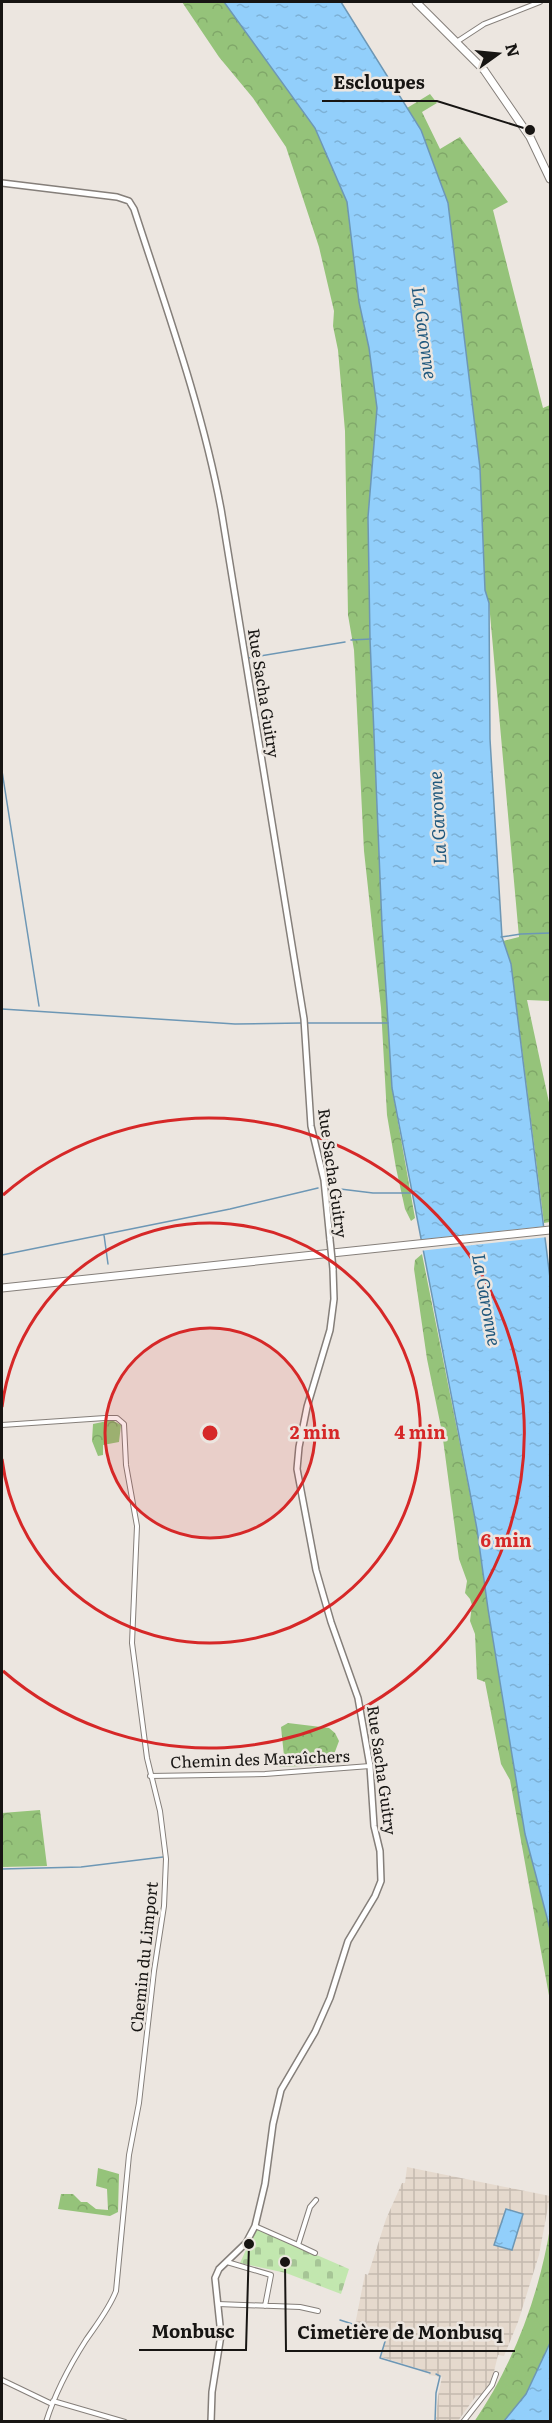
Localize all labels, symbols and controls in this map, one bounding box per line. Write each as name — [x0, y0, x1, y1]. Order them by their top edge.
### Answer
north arrow — [468, 24, 528, 84]
text: N — [500, 40, 527, 59]
callout: Escloupes — [322, 65, 437, 101]
text: Escloupes — [333, 68, 425, 95]
water label: La Garonne — [406, 285, 445, 381]
street label: Rue Sacha Guitry — [243, 626, 287, 760]
water label: La Garonne — [421, 771, 452, 865]
street label: Rue Sacha Guitry — [313, 1106, 355, 1240]
water label: La Garonne — [466, 1251, 509, 1348]
text: 2 min — [290, 1418, 341, 1445]
text: 4 min — [394, 1418, 446, 1445]
centre of rings — [200, 1423, 220, 1443]
text: 6 min — [480, 1526, 532, 1553]
street label: Rue Sacha Guitry — [362, 1703, 404, 1837]
street label: Chemin des Maraîchers — [170, 1743, 350, 1773]
street label: Chemin du Limport — [123, 1880, 163, 2033]
callout: Monbusc — [139, 2314, 246, 2350]
callout: Cimetière de Monbusq — [286, 2315, 515, 2351]
text: Monbusc — [151, 2317, 235, 2344]
text: Cimetière de Monbusq — [297, 2318, 503, 2345]

